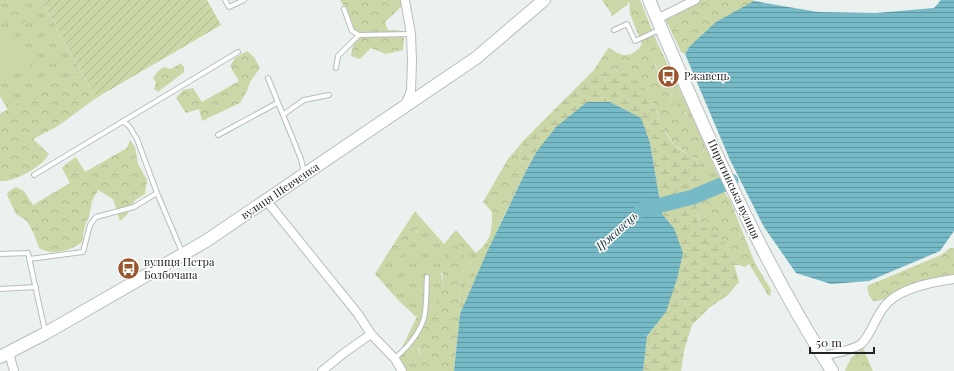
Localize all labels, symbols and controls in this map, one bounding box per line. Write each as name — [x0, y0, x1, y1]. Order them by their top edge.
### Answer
bus stop icon: Ржавець — [655, 63, 681, 89]
place label: Ржавець — [684, 68, 730, 83]
street label: Пирятинська вулиця — [705, 136, 764, 241]
street label: вулиця Шевченка — [238, 159, 322, 222]
water label: Іржавець — [591, 207, 641, 254]
place label: вулиця Петра Болбочана — [144, 254, 215, 282]
bus stop icon: вулиця Петра Болбочана — [116, 255, 142, 281]
scale bar — [810, 329, 874, 355]
text: 50 m — [816, 334, 842, 350]

